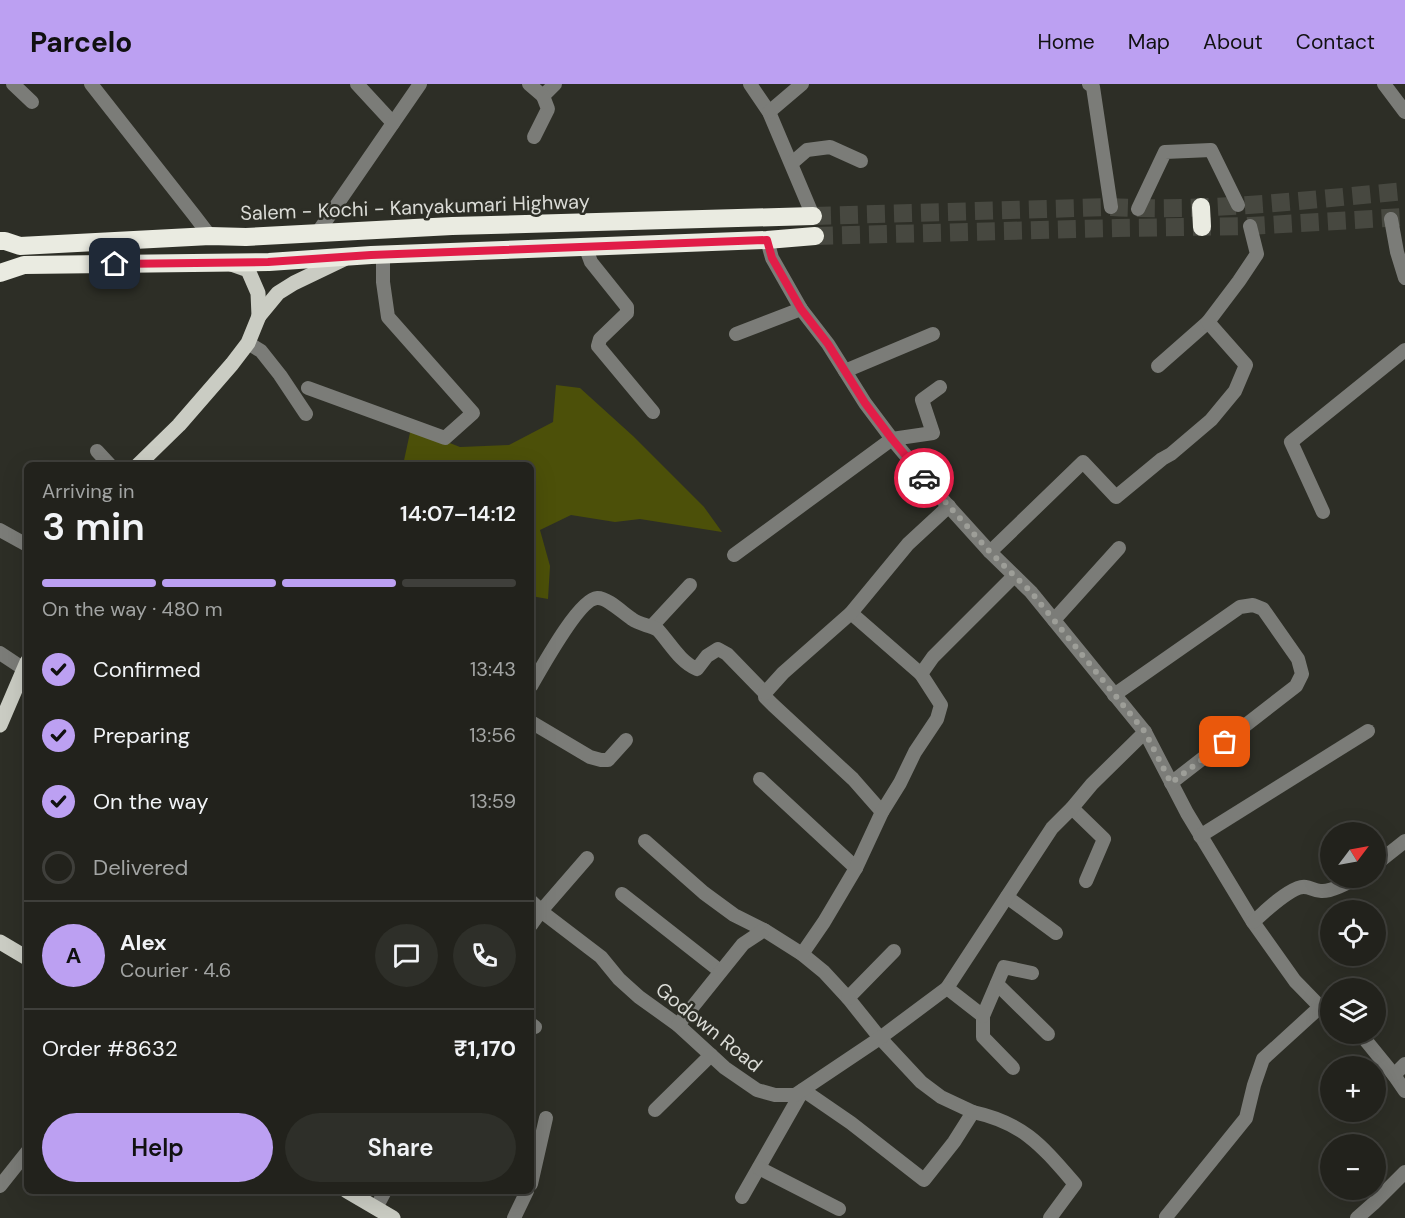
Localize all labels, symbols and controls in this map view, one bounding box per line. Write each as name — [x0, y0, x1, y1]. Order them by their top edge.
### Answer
text: Parcelo — [30, 24, 132, 61]
text: Home — [1037, 28, 1095, 56]
text: Map — [1128, 28, 1170, 56]
text: About — [1203, 28, 1263, 56]
text: Contact — [1296, 28, 1375, 56]
street label: Salem - Kochi - Kanyakumari Highway — [240, 188, 590, 226]
pin — [89, 238, 140, 289]
icon: home — [98, 247, 131, 280]
courier — [894, 448, 954, 508]
icon: car — [908, 462, 941, 495]
text: Arriving in — [42, 478, 134, 504]
text: 14:07–14:12 — [400, 499, 516, 528]
text: 3 min — [42, 501, 145, 552]
text: On the way · 480 m — [42, 596, 223, 622]
icon: check — [42, 653, 75, 686]
text: Confirmed — [93, 655, 201, 684]
text: 13:43 — [470, 656, 516, 682]
pin — [1199, 716, 1250, 767]
icon: check — [42, 719, 75, 752]
text: Preparing — [93, 721, 190, 750]
text: 13:56 — [469, 722, 516, 748]
icon: bag — [1208, 725, 1241, 758]
icon: check — [42, 785, 75, 818]
text: On the way — [93, 787, 208, 816]
text: 13:59 — [470, 788, 516, 814]
north arrow — [1320, 822, 1386, 888]
map controls — [1320, 822, 1386, 1200]
text: Delivered — [93, 853, 188, 882]
button: locate — [1320, 900, 1386, 966]
button: chat — [375, 924, 438, 987]
button: phone — [453, 924, 516, 987]
text: Alex — [120, 928, 167, 957]
text: A — [66, 941, 81, 970]
text: Courier · 4.6 — [120, 957, 231, 983]
street label: Godown Road — [650, 976, 768, 1078]
button: layers — [1320, 978, 1386, 1044]
text: Order #8632 — [42, 1034, 178, 1063]
text: ₹1,170 — [454, 1034, 516, 1063]
button: + — [1320, 1056, 1386, 1122]
button: Help — [42, 1113, 273, 1182]
button: Share — [285, 1113, 516, 1182]
button: − — [1320, 1134, 1386, 1200]

